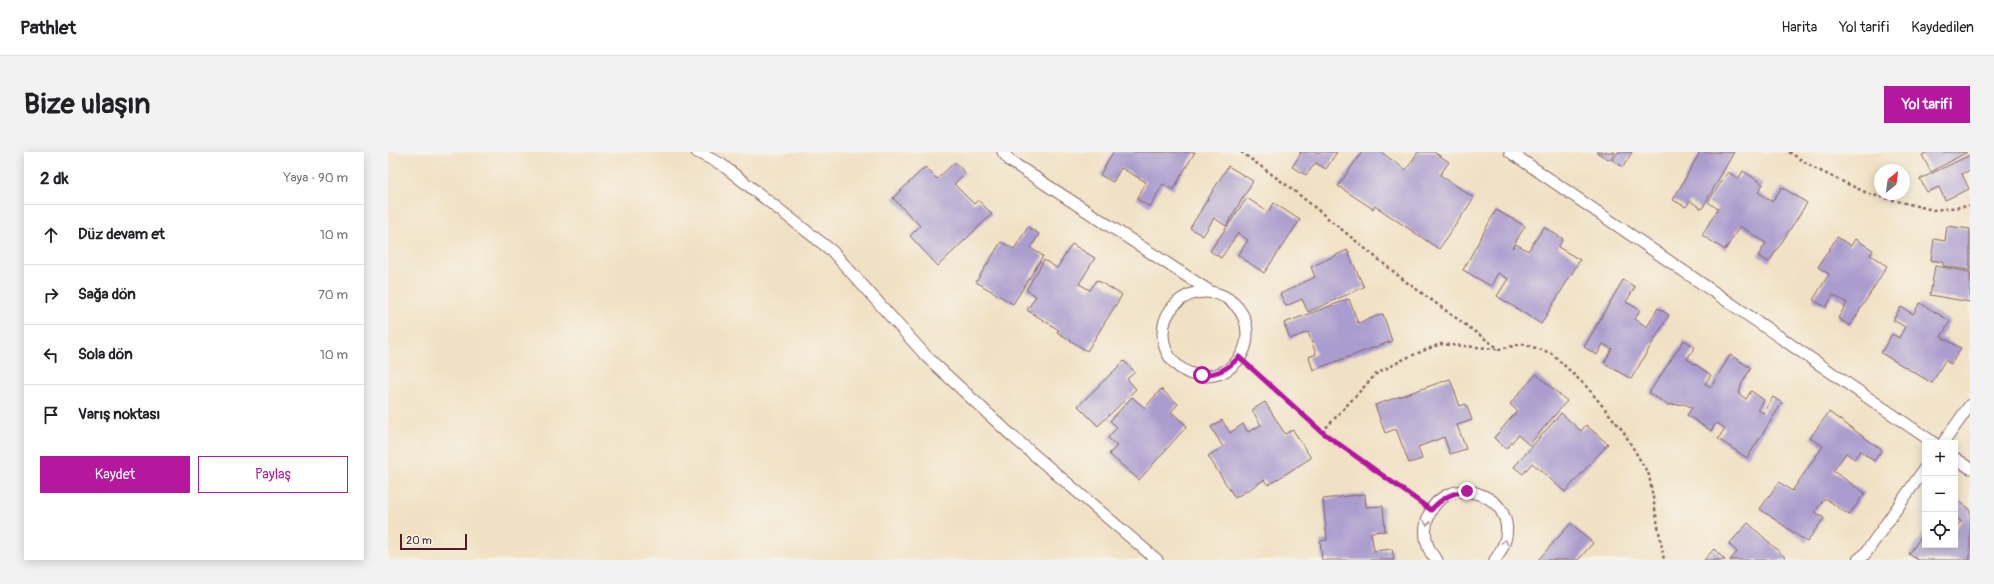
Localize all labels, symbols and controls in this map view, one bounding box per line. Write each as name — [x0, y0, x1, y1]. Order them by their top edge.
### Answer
text: Pathlet — [20, 16, 76, 40]
text: Harita — [1781, 19, 1817, 36]
text: Yol tarifi — [1839, 19, 1889, 36]
text: Kaydedilen — [1911, 19, 1974, 36]
button: Yol tarifi — [1884, 86, 1970, 123]
text: Bize ulaşın — [24, 87, 150, 122]
north arrow — [1874, 164, 1910, 200]
text: 2 dk — [40, 168, 69, 189]
text: Yaya · 90 m — [284, 170, 348, 186]
icon: ahead — [40, 224, 62, 246]
text: Düz devam et — [78, 225, 165, 244]
text: 10 m — [320, 227, 348, 243]
icon: right — [40, 284, 62, 306]
text: Sağa dön — [78, 285, 136, 304]
text: 70 m — [318, 287, 348, 303]
icon: left — [40, 344, 62, 366]
text: Sola dön — [78, 345, 133, 364]
text: 10 m — [320, 347, 348, 363]
route start — [1193, 366, 1211, 384]
icon: arrive — [40, 404, 62, 426]
text: Varış noktası — [78, 405, 160, 424]
map controls — [1922, 440, 1958, 548]
button: + — [1922, 440, 1958, 476]
button: Kaydet — [40, 456, 190, 493]
button: Paylaş — [198, 456, 348, 493]
button: − — [1922, 476, 1958, 512]
route end — [1458, 482, 1476, 500]
button: locate — [1922, 512, 1958, 548]
one-way arrow — [1423, 520, 1432, 526]
scale bar — [400, 532, 467, 551]
text: 20 m — [406, 534, 432, 547]
one-way arrow — [1500, 539, 1509, 546]

